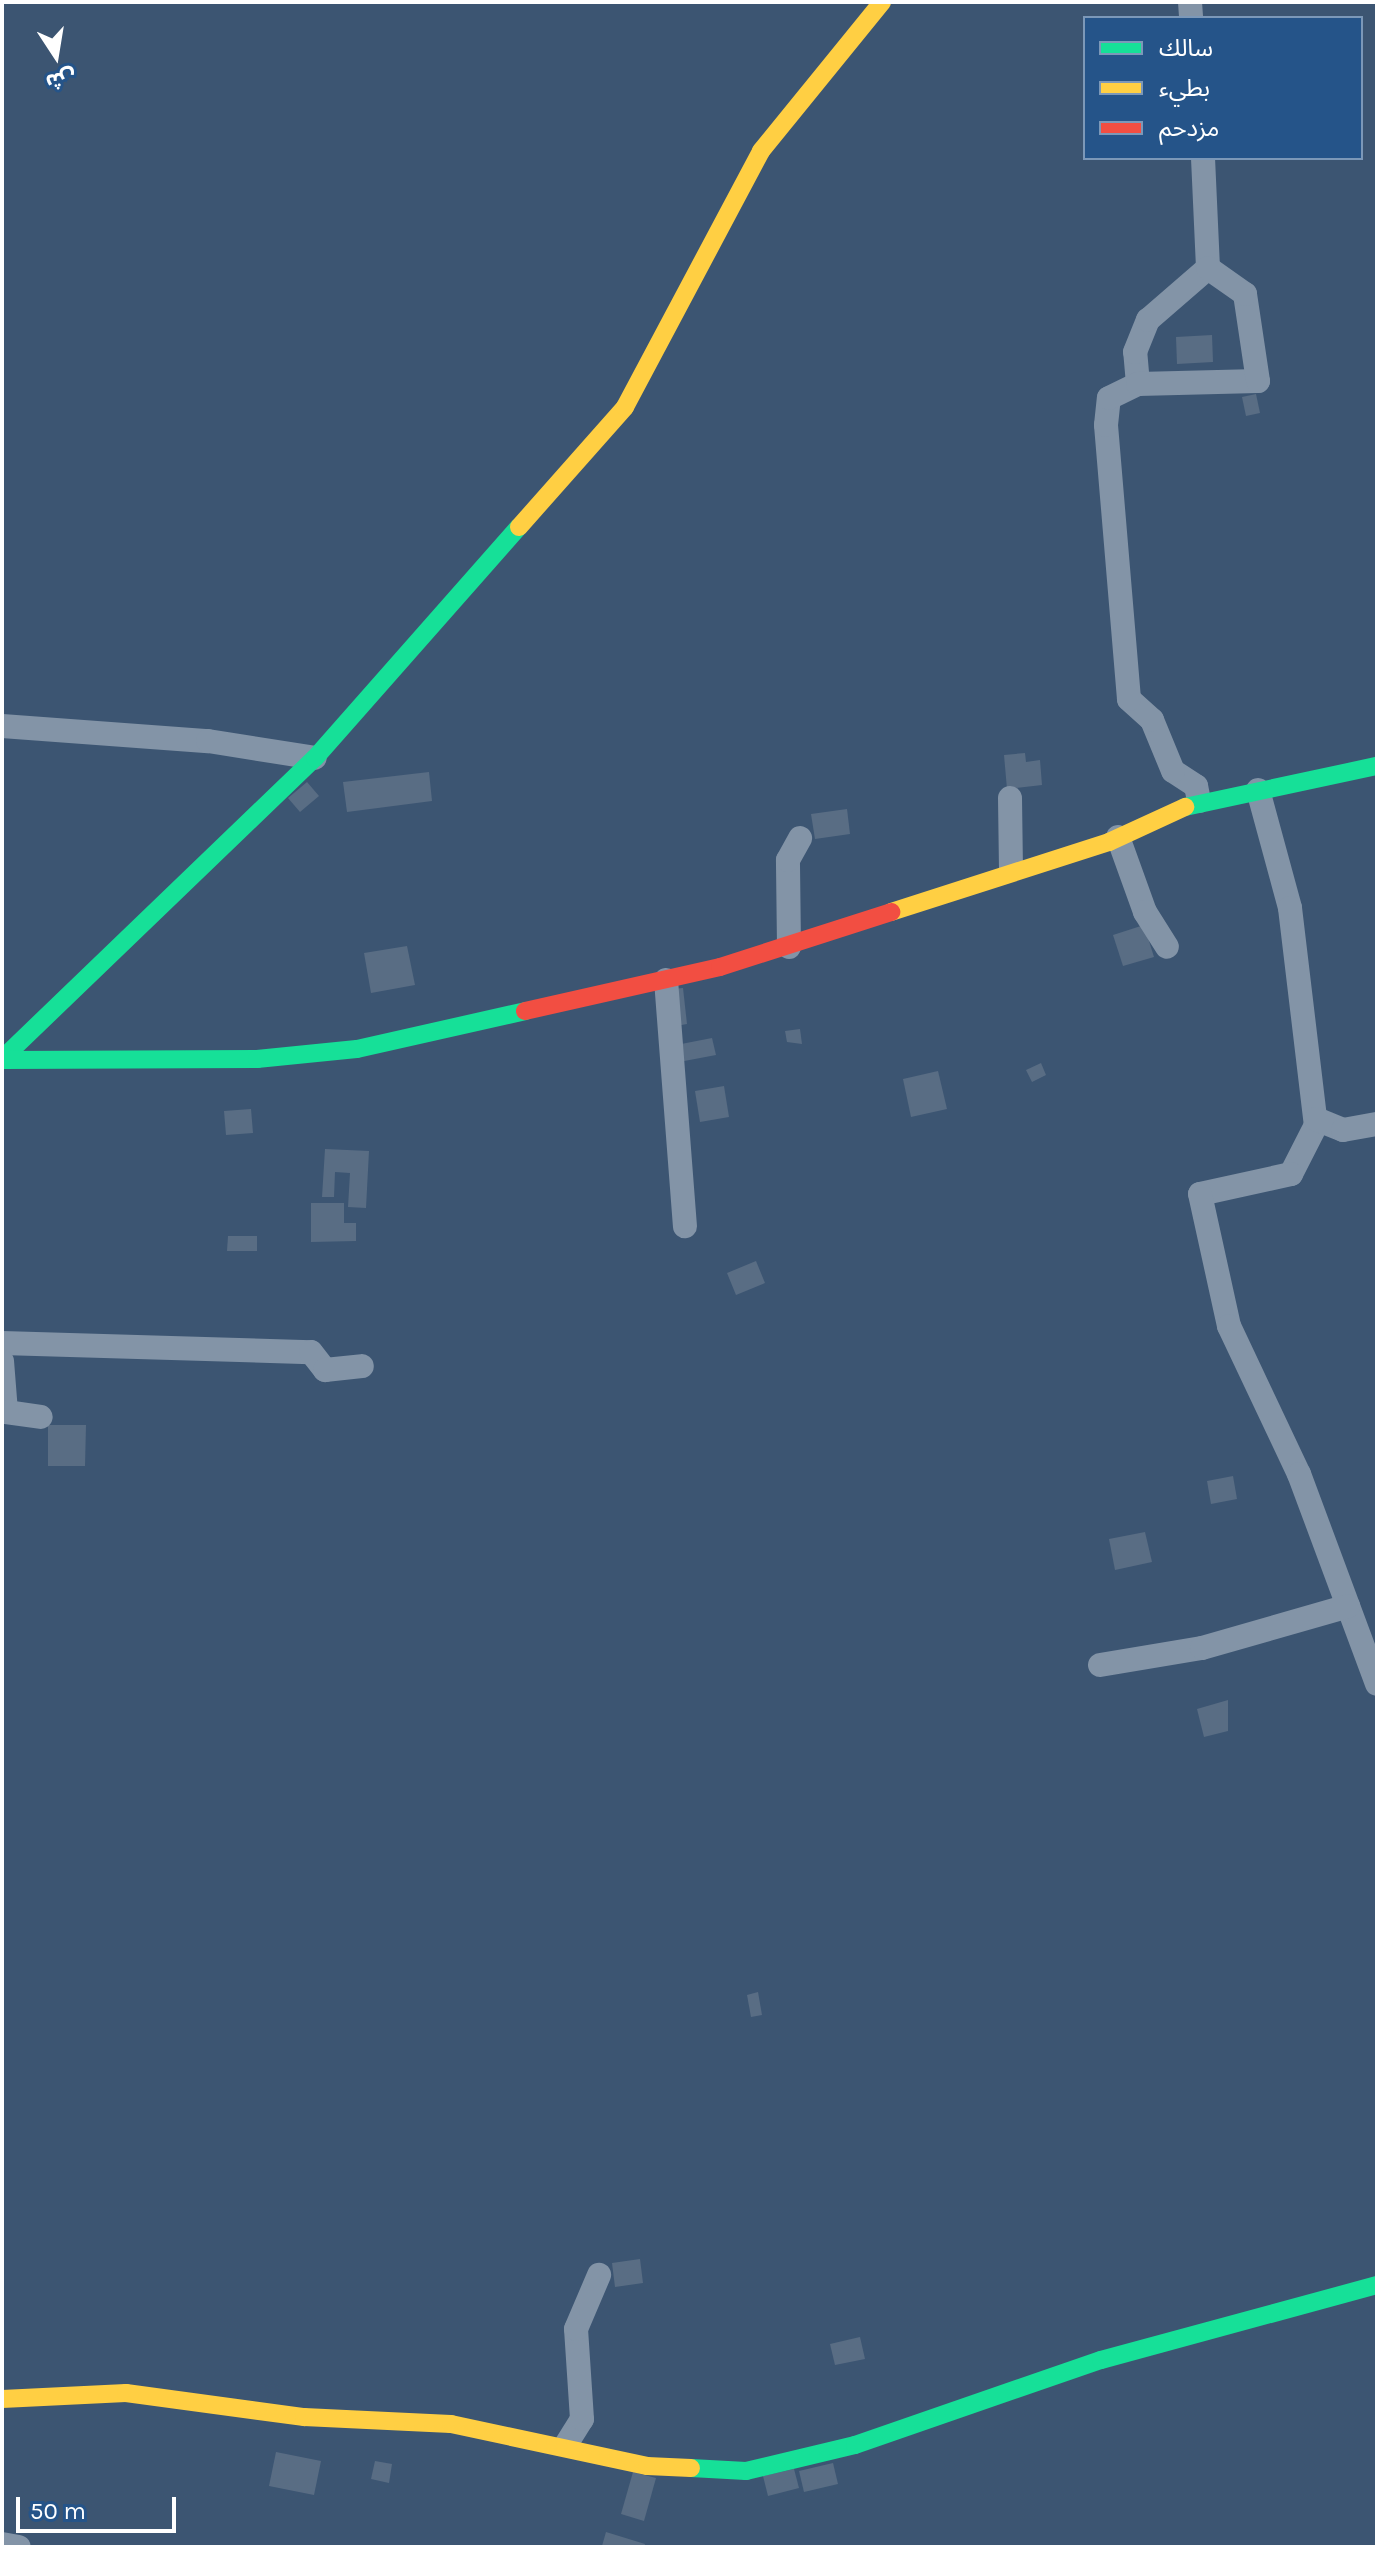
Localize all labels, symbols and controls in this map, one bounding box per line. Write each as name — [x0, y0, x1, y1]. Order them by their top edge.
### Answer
north arrow — [16, 16, 96, 96]
legend — [1083, 16, 1363, 160]
text: سالك — [1159, 34, 1213, 62]
text: ش — [44, 64, 78, 95]
text: بطيء — [1159, 74, 1210, 102]
text: مزدحم — [1159, 114, 1219, 142]
scale bar — [20, 2481, 180, 2531]
text: 50 m — [30, 2497, 86, 2525]

